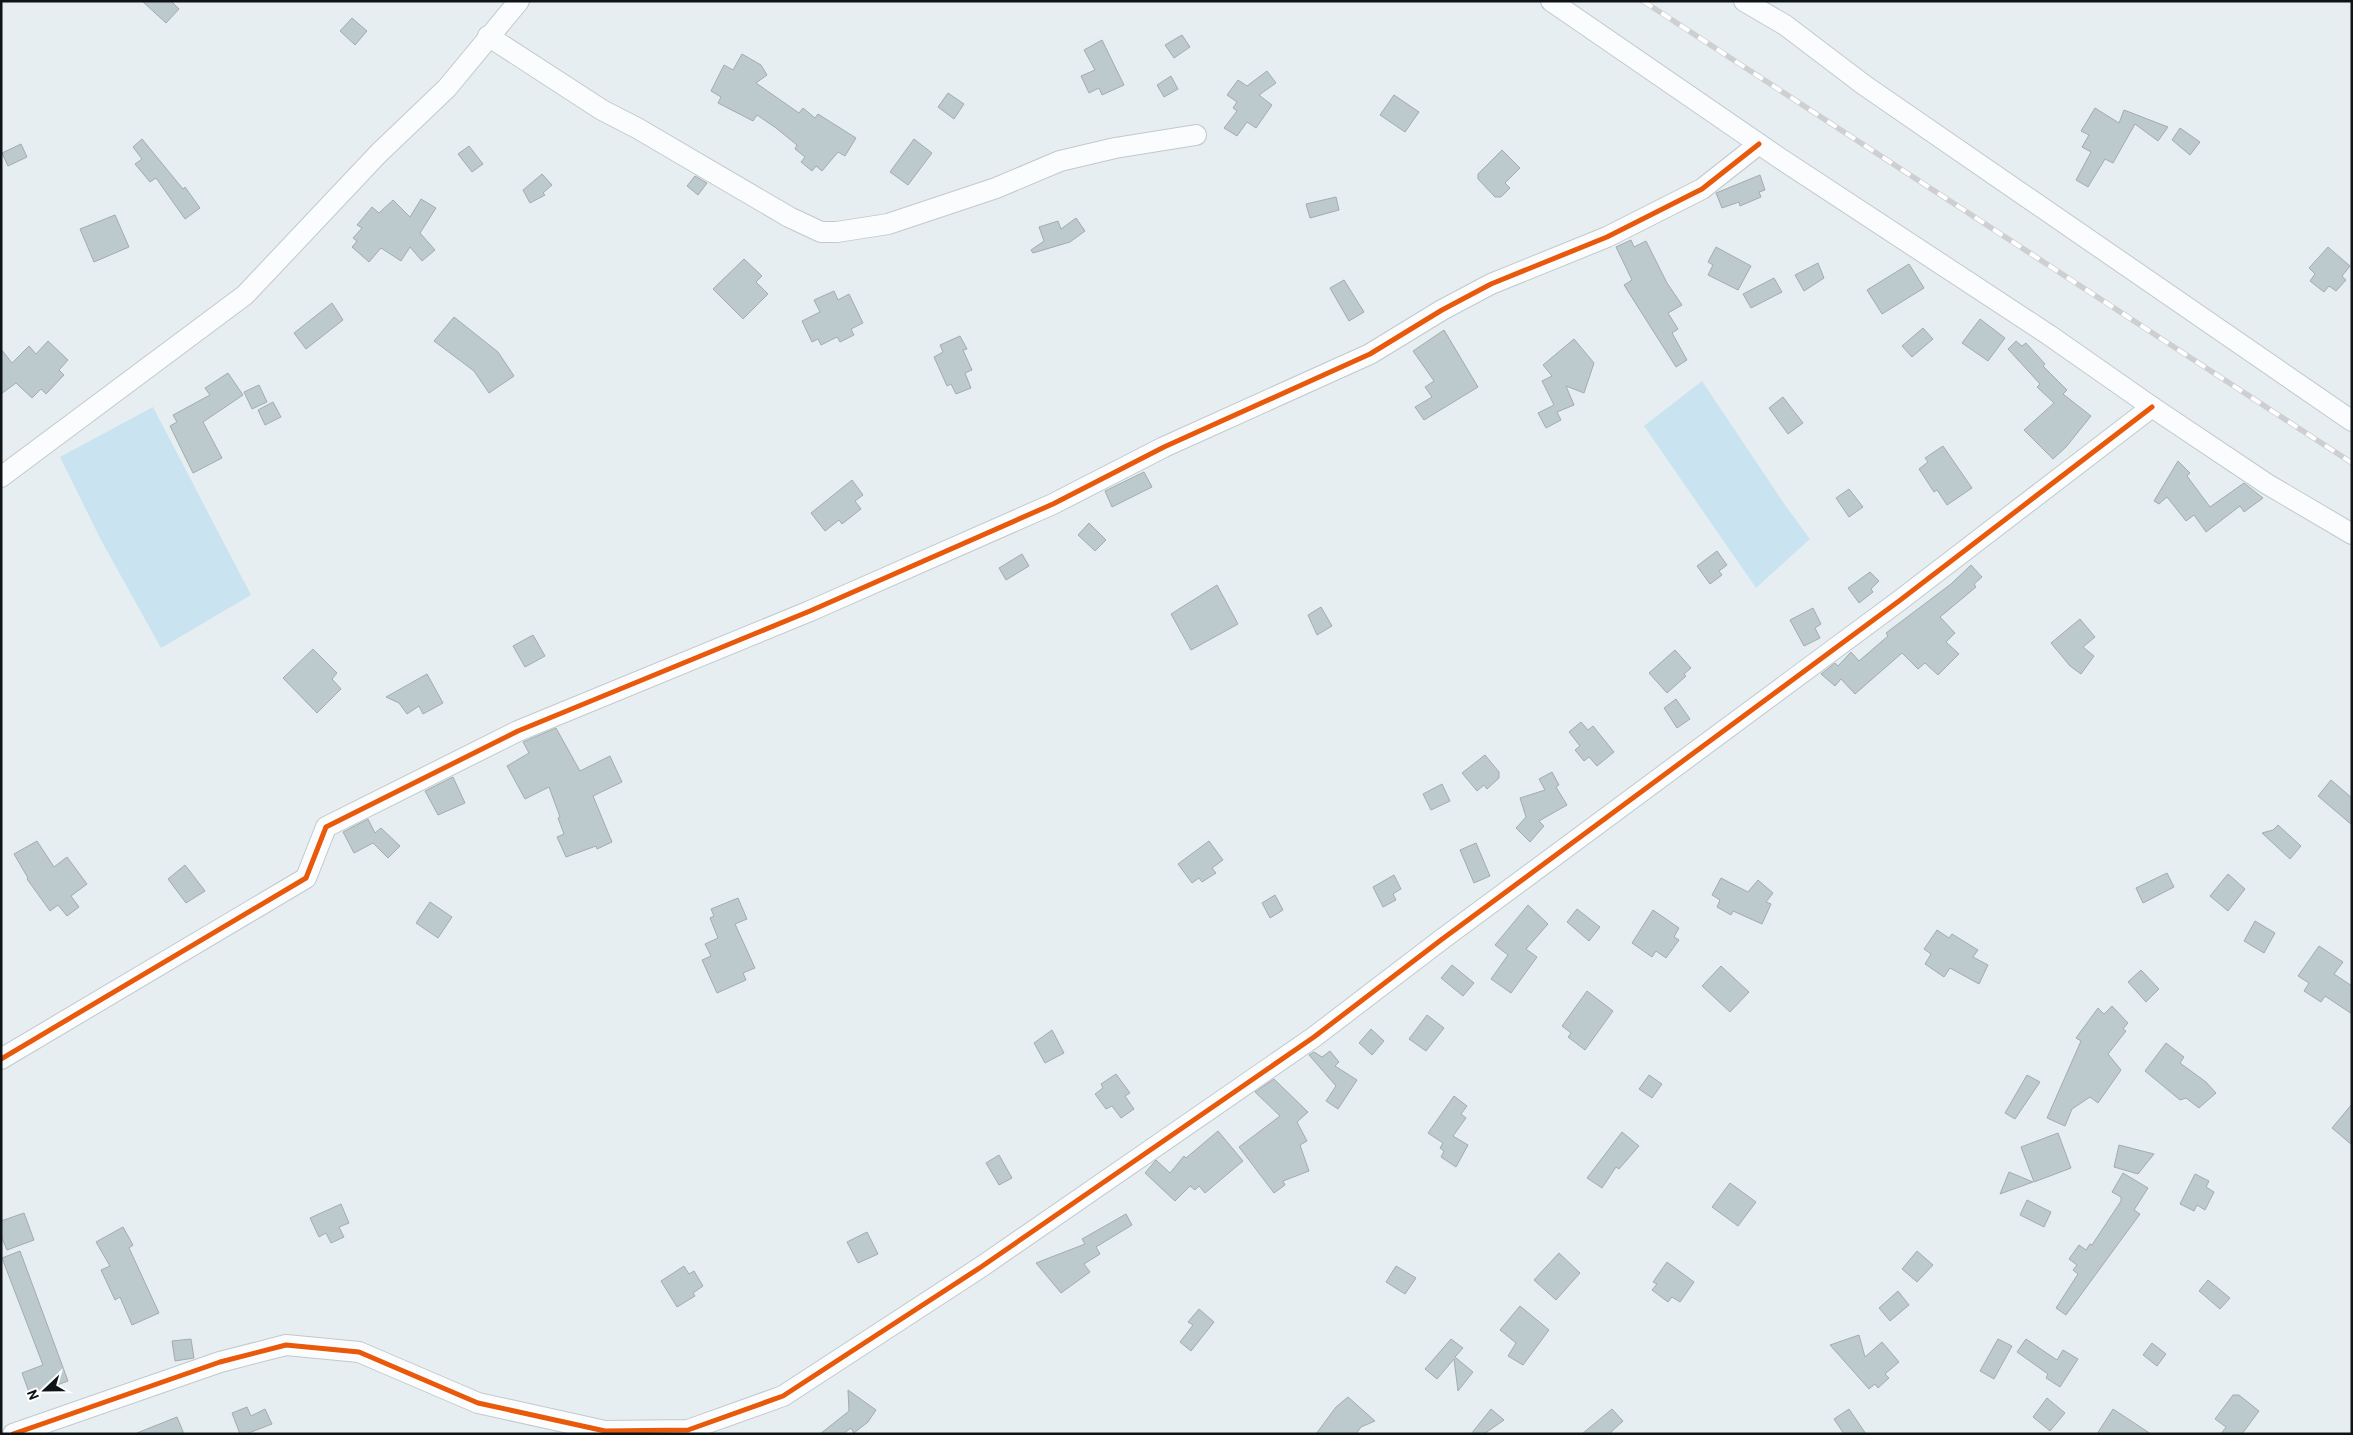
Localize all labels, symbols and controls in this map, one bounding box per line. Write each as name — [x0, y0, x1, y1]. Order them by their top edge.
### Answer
north arrow — [20, 1365, 70, 1415]
text: N — [23, 1388, 42, 1403]

